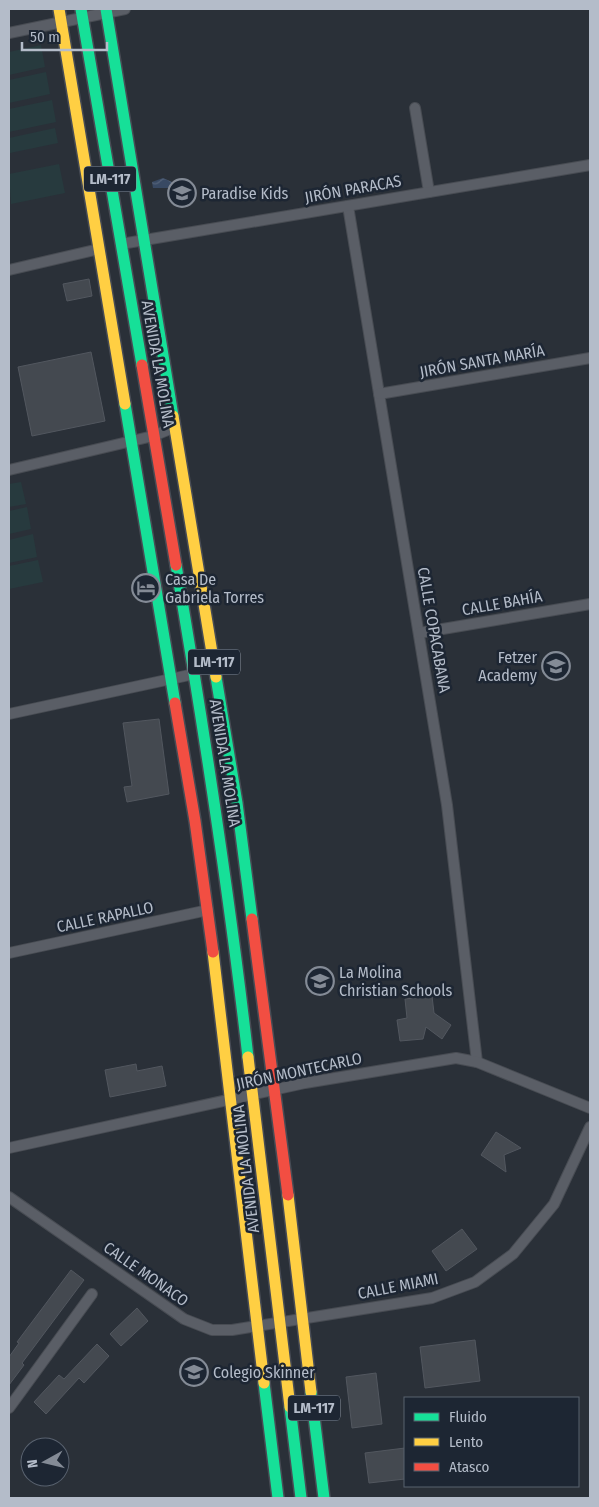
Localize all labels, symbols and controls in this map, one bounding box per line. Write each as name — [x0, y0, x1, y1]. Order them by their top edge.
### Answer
scale bar — [22, 20, 108, 52]
text: 50 m — [30, 28, 60, 46]
road number: LM-117 — [84, 166, 136, 192]
street label: JIRÓN PARACAS — [303, 171, 403, 207]
school or university icon: Paradise Kids — [167, 178, 197, 208]
place label: Paradise Kids — [201, 184, 288, 203]
street label: AVENIDA LA MOLINA — [137, 299, 179, 430]
street label: JIRÓN SANTA MARÍA — [418, 341, 547, 381]
street label: CALLE COPACABANA — [414, 566, 455, 695]
place label: Casa De Gabriela Torres — [165, 570, 264, 607]
hotel icon: Casa De Gabriela Torres — [131, 573, 161, 603]
street label: CALLE BAHÍA — [460, 586, 544, 619]
place label: Fetzer Academy — [478, 648, 538, 685]
road number: LM-117 — [188, 650, 240, 674]
school or university icon: Fetzer Academy — [541, 651, 571, 681]
street label: AVENIDA LA MOLINA — [206, 698, 245, 829]
street label: CALLE RAPALLO — [55, 897, 155, 937]
place label: La Molina Christian Schools — [339, 963, 452, 1000]
school or university icon: La Molina Christian Schools — [305, 966, 335, 996]
street label: JIRÓN MONTECARLO — [234, 1048, 364, 1094]
street label: AVENIDA LA MOLINA — [229, 1103, 263, 1234]
street label: CALLE MONACO — [100, 1238, 192, 1310]
street label: CALLE MIAMI — [356, 1269, 440, 1303]
school or university icon: Colegio Skinner — [179, 1357, 209, 1387]
place label: Colegio Skinner — [213, 1363, 315, 1382]
road number: LM-117 — [288, 1396, 340, 1420]
legend — [404, 1397, 579, 1487]
text: Fluido — [449, 1408, 487, 1426]
text: Lento — [449, 1433, 483, 1451]
north arrow — [20, 1437, 70, 1487]
text: N — [24, 1458, 42, 1469]
text: Atasco — [449, 1458, 489, 1476]

